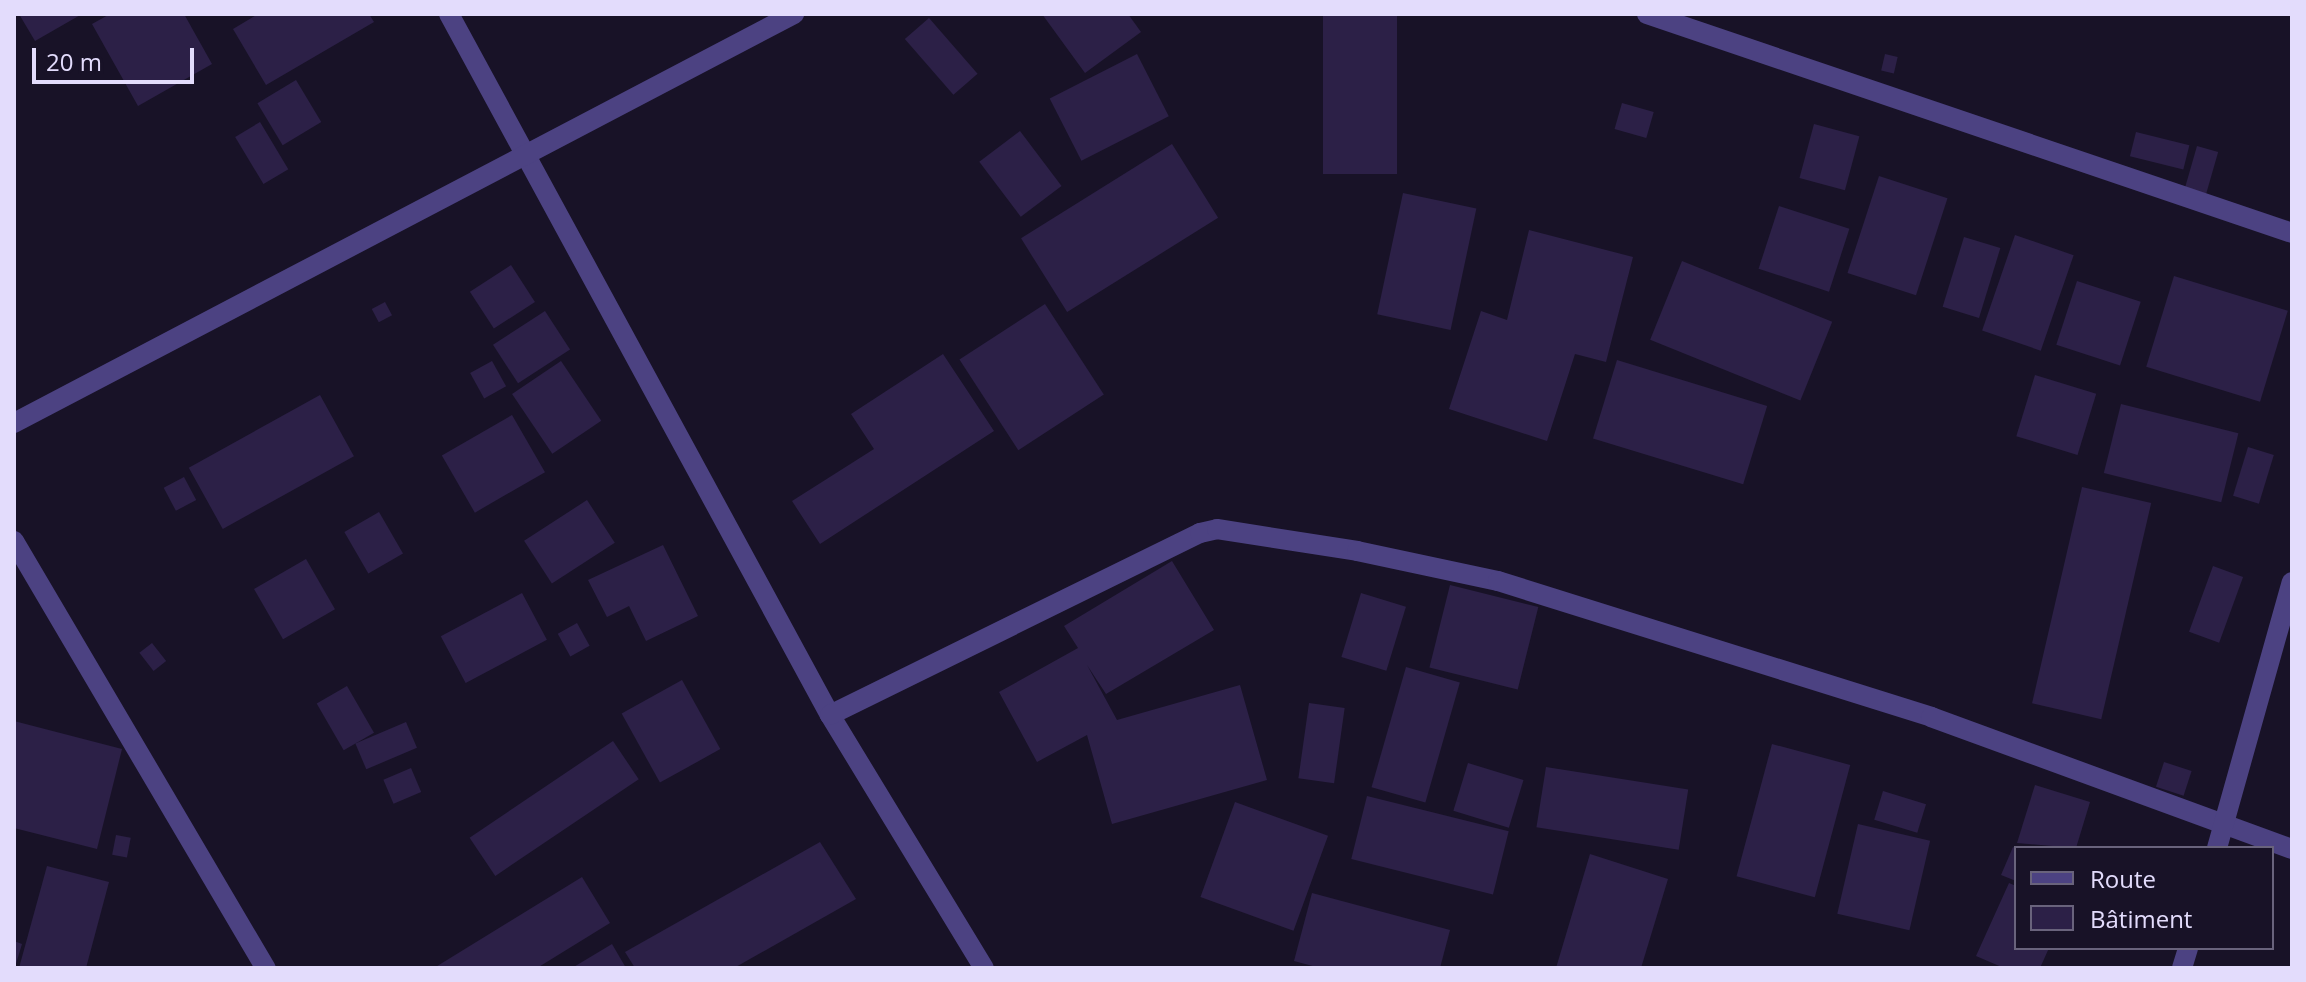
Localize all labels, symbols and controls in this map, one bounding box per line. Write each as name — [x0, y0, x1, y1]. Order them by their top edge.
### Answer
scale bar — [36, 32, 198, 82]
text: 20 m — [46, 45, 102, 78]
legend — [2014, 846, 2274, 950]
text: Route — [2090, 862, 2156, 895]
text: Bâtiment — [2090, 902, 2192, 935]

